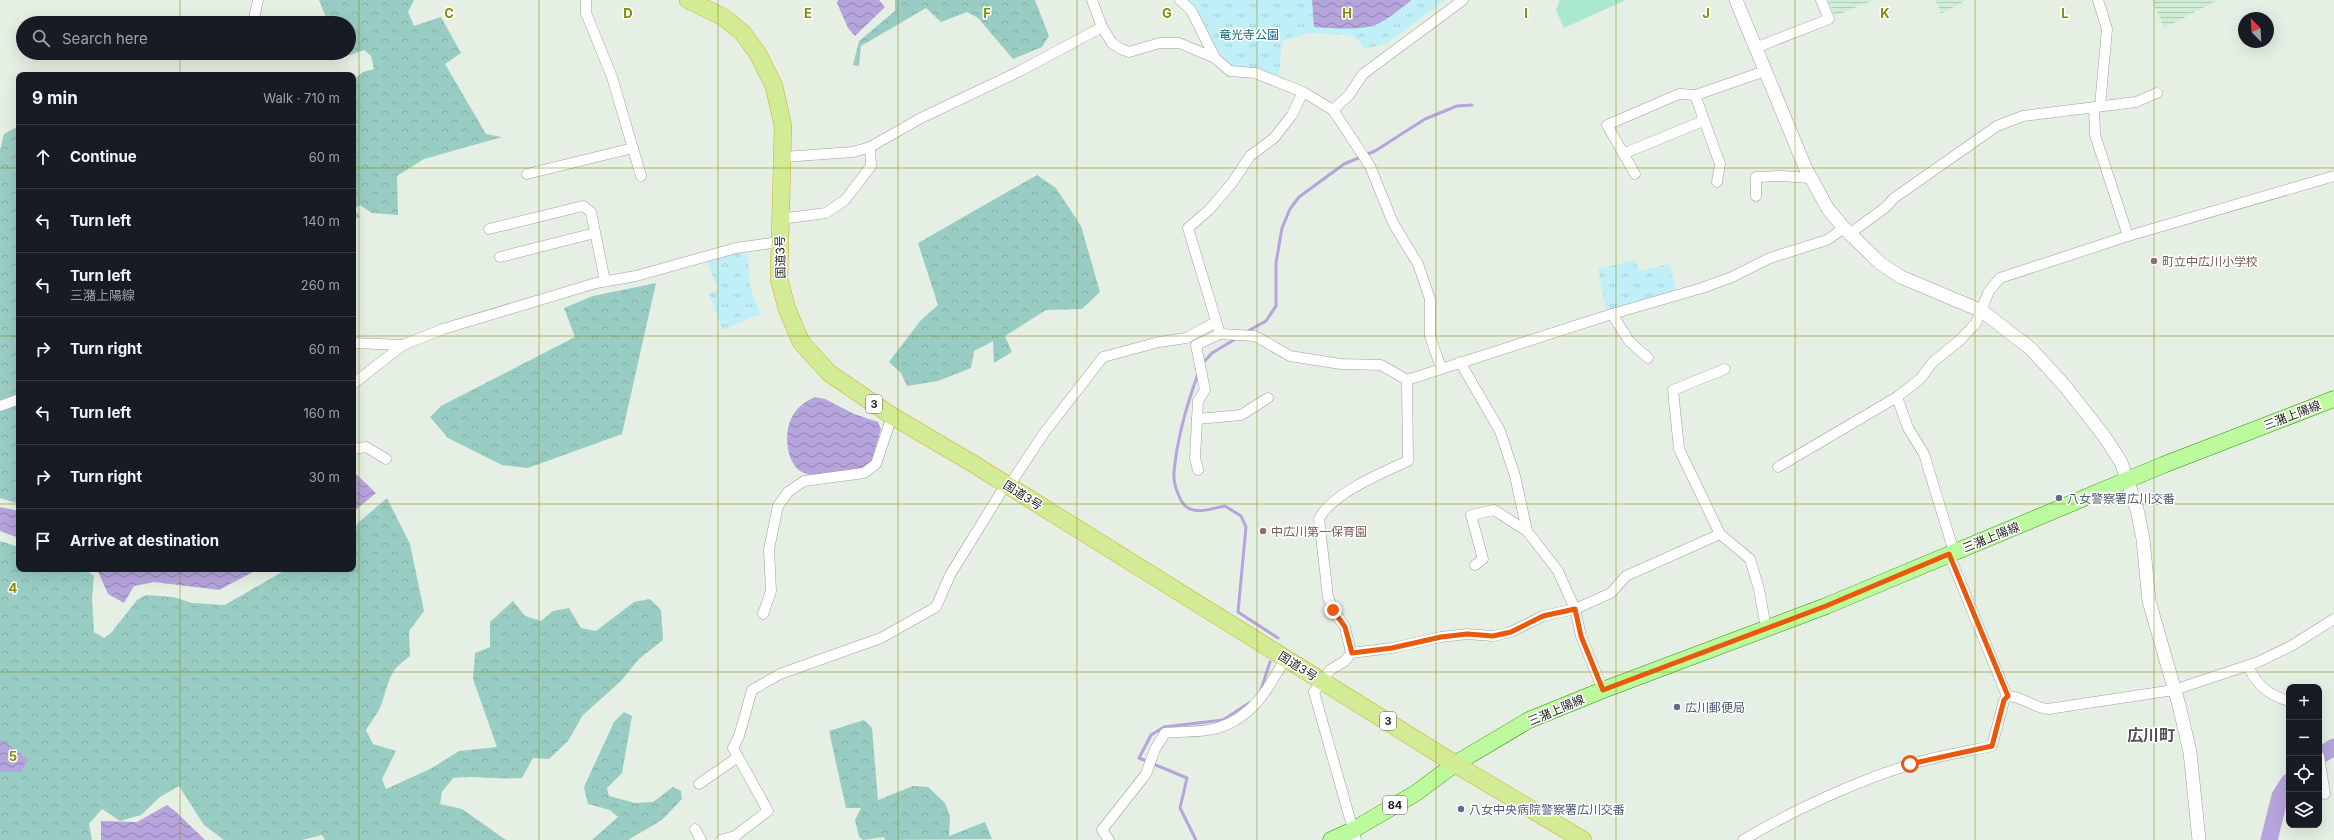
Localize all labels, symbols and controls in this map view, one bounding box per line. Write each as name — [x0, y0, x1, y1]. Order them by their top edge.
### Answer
text: C — [444, 5, 454, 21]
text: D — [623, 5, 633, 21]
text: E — [804, 5, 812, 21]
text: F — [983, 5, 991, 21]
text: G — [1162, 5, 1172, 21]
text: H — [1342, 5, 1352, 21]
text: I — [1524, 5, 1528, 21]
text: J — [1702, 5, 1710, 21]
text: K — [1880, 5, 1890, 21]
text: L — [2061, 5, 2069, 21]
north arrow — [2238, 12, 2274, 48]
search box — [16, 16, 356, 60]
icon: search — [30, 27, 52, 49]
park label: 竜光寺公園 — [1219, 27, 1279, 42]
text: Search here — [62, 29, 148, 48]
text: 9 min — [32, 88, 78, 108]
text: Walk · 710 m — [263, 90, 340, 106]
icon: ahead — [32, 146, 54, 168]
text: Continue — [70, 147, 137, 166]
text: 60 m — [309, 149, 340, 165]
icon: left — [32, 210, 54, 232]
text: Turn left — [70, 211, 131, 230]
text: 140 m — [303, 213, 340, 229]
street label: 国道3号 — [772, 235, 788, 279]
place label: 町立中広川小学校 — [2162, 254, 2258, 269]
marker: 町立中広川小学校 — [2149, 256, 2159, 266]
text: Turn left — [70, 266, 131, 285]
icon: left — [32, 274, 54, 296]
text: 260 m — [301, 277, 340, 293]
text: 三潴上陽線 — [70, 287, 135, 303]
icon: right — [32, 338, 54, 360]
text: Turn right — [70, 339, 142, 358]
text: 60 m — [309, 341, 340, 357]
road number: 3 — [866, 395, 882, 413]
street label: 三潴上陽線 — [2261, 397, 2323, 433]
icon: left — [32, 402, 54, 424]
text: Turn left — [70, 403, 131, 422]
text: 160 m — [303, 405, 340, 421]
icon: right — [32, 466, 54, 488]
text: Turn right — [70, 467, 142, 486]
text: 30 m — [309, 469, 340, 485]
street label: 国道3号 — [1001, 477, 1045, 513]
place label: 八女警察署広川交番 — [2067, 491, 2175, 506]
marker: 八女警察署広川交番 — [2054, 493, 2064, 503]
street label: 三潴上陽線 — [1960, 519, 2022, 555]
place label: 中広川第一保育園 — [1271, 524, 1367, 539]
marker: 中広川第一保育園 — [1258, 526, 1268, 536]
icon: arrive — [32, 530, 54, 552]
text: Arrive at destination — [70, 531, 219, 550]
text: 4 — [9, 580, 18, 596]
route end — [1324, 601, 1342, 619]
street label: 国道3号 — [1276, 648, 1320, 684]
map controls — [2286, 684, 2322, 828]
button: + — [2286, 684, 2322, 720]
street label: 三潴上陽線 — [1525, 691, 1587, 729]
place label: 広川郵便局 — [1685, 700, 1745, 715]
marker: 広川郵便局 — [1672, 702, 1682, 712]
road number: 3 — [1380, 712, 1396, 730]
button: − — [2286, 720, 2322, 756]
district label: 広川町 — [2127, 725, 2175, 745]
text: 5 — [9, 748, 17, 764]
route start — [1901, 755, 1919, 773]
button: locate — [2286, 756, 2322, 792]
button: layers — [2286, 792, 2322, 828]
road number: 84 — [1383, 796, 1407, 814]
place label: 八女中央病院警察署広川交番 — [1469, 802, 1625, 817]
marker: 八女中央病院警察署広川交番 — [1456, 804, 1466, 814]

